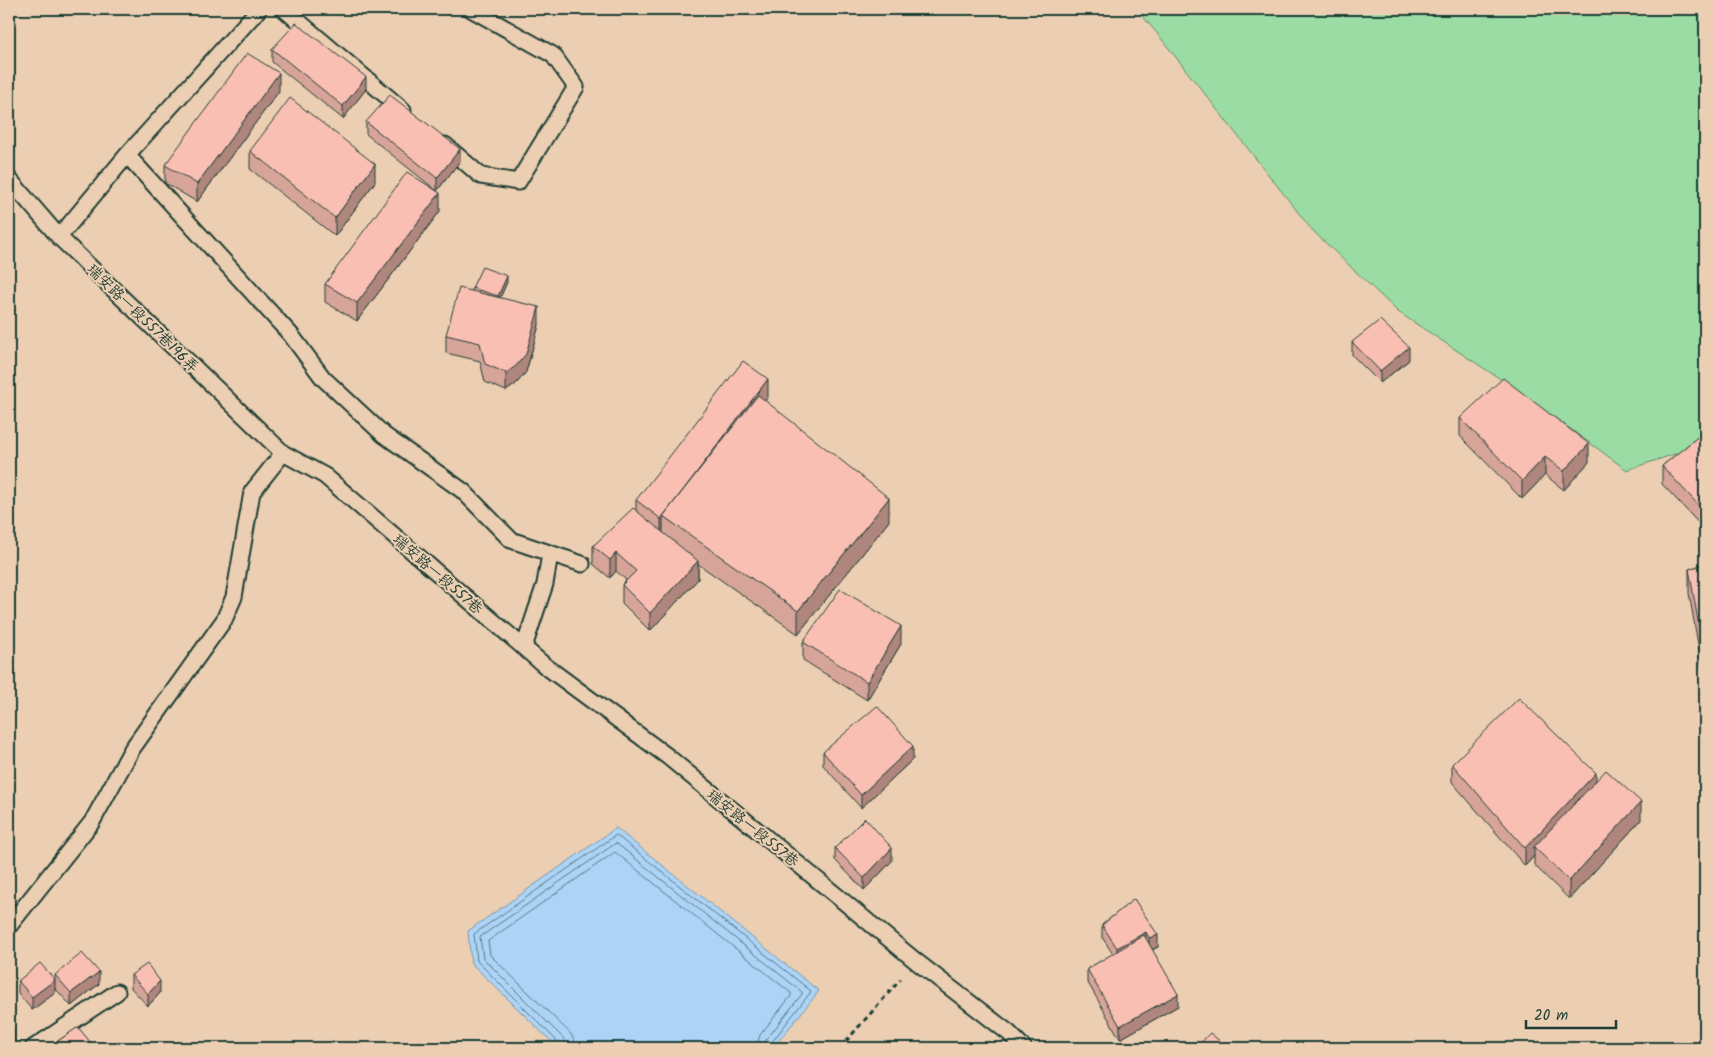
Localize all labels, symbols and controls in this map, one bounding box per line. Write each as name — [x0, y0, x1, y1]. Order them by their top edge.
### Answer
street label: 瑞安路一段557巷196弄 — [81, 259, 204, 379]
street label: 瑞安路一段557巷 — [387, 529, 488, 621]
street label: 瑞安路一段557巷 — [701, 784, 804, 874]
scale bar — [1526, 997, 1616, 1029]
text: 20 m — [1534, 1004, 1568, 1028]

